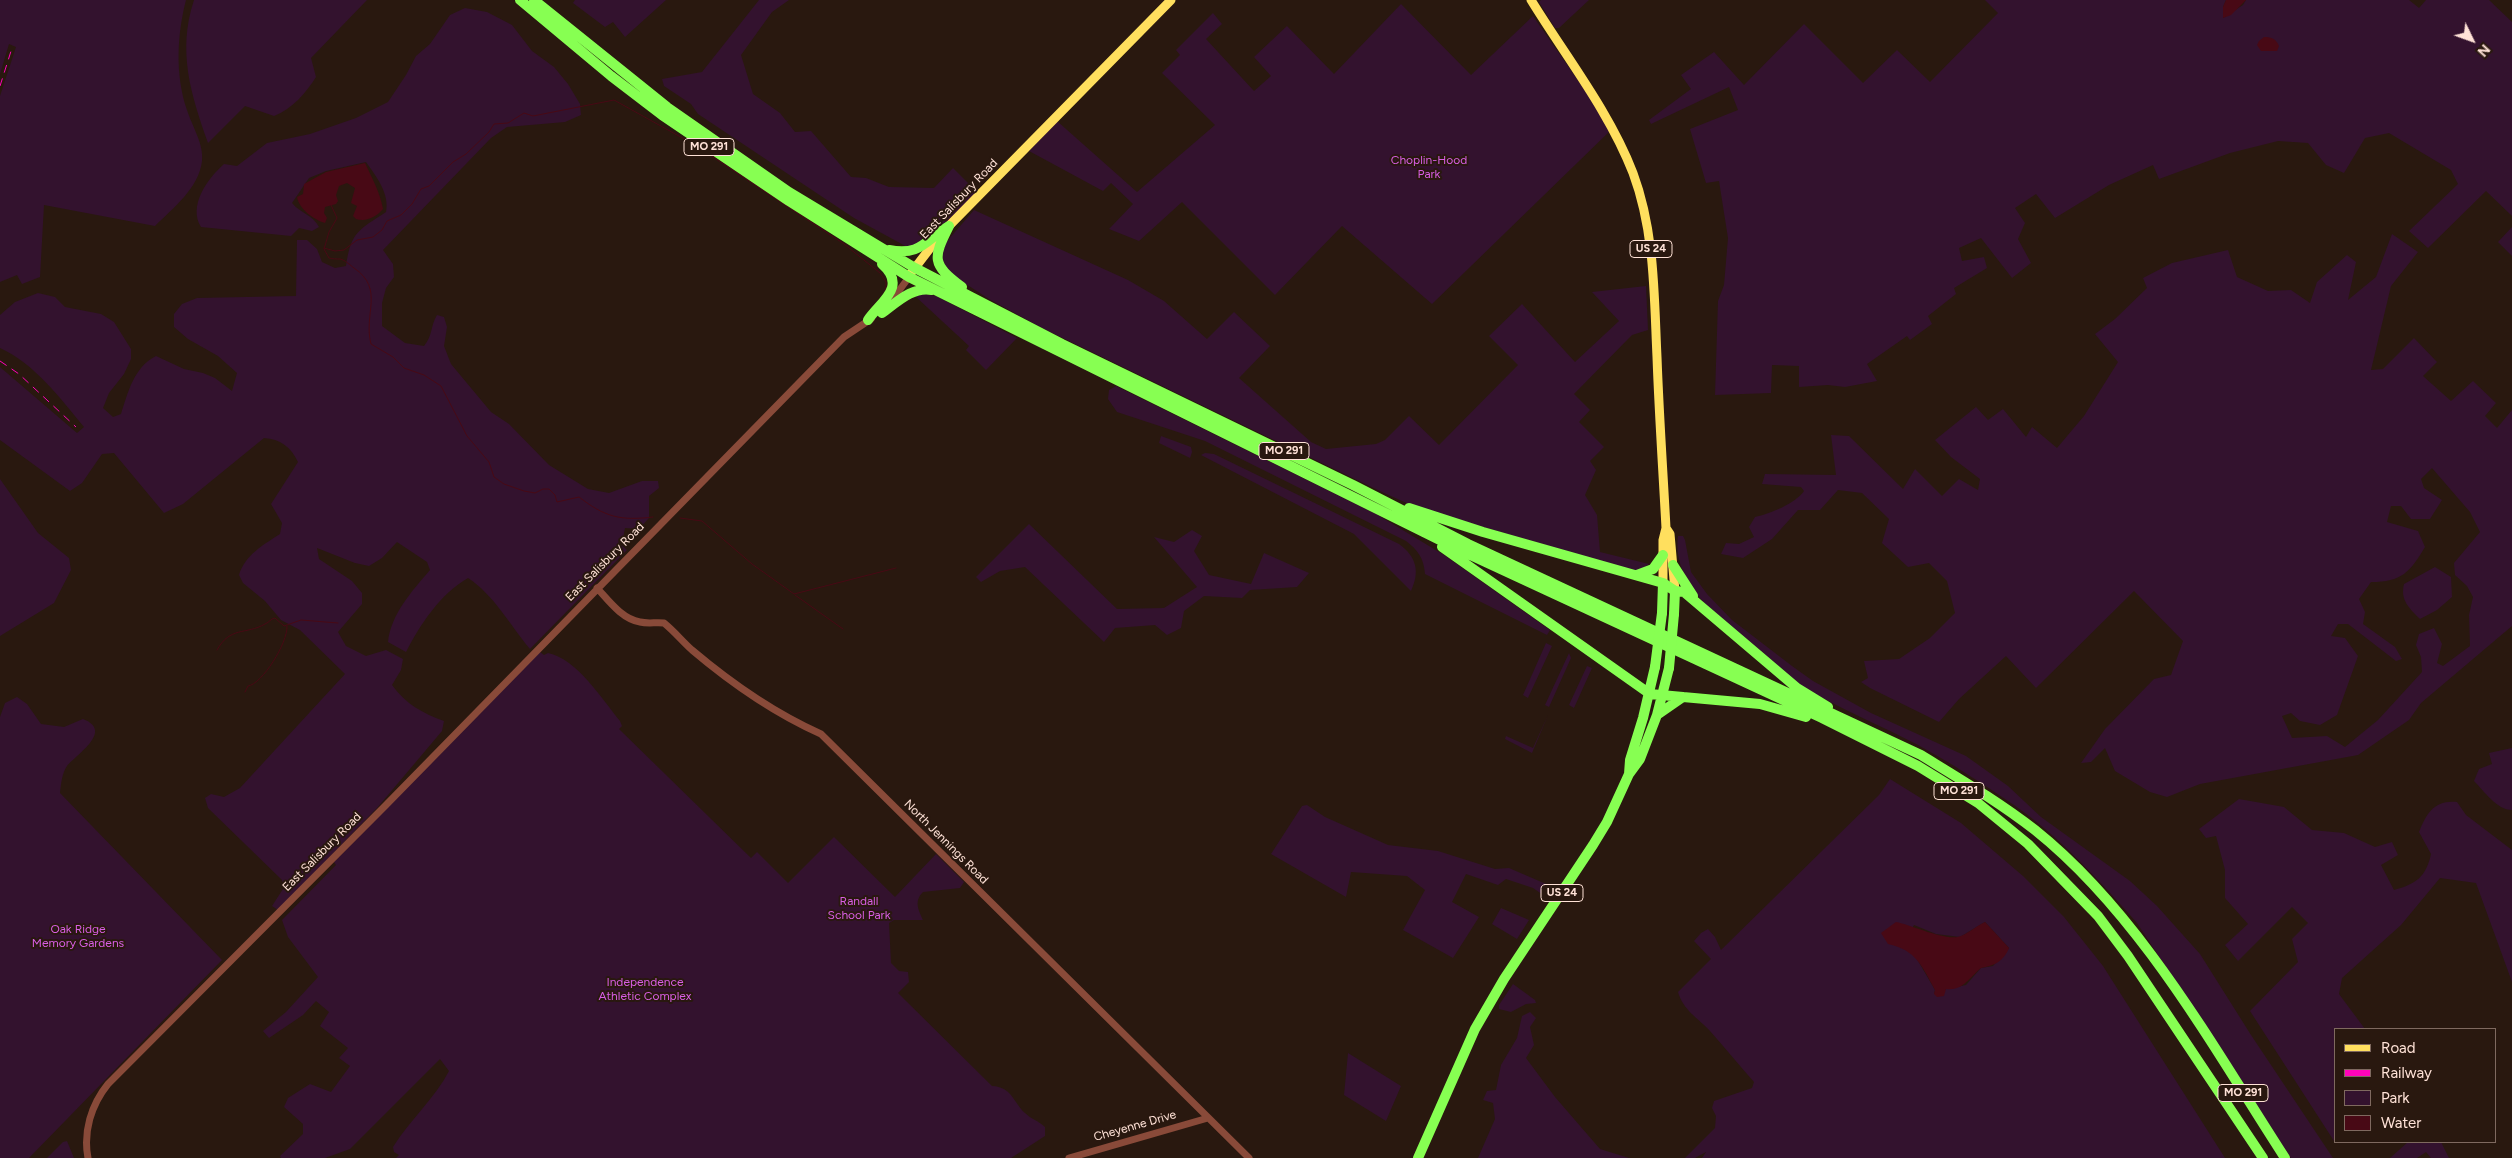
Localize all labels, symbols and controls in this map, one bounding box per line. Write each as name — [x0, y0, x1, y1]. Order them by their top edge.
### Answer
north arrow — [2447, 15, 2497, 65]
text: N — [2474, 41, 2493, 60]
road number: MO 291 — [684, 138, 734, 156]
park label: Choplin-Hood Park — [1391, 153, 1467, 181]
street label: East Salisbury Road — [917, 156, 1001, 242]
road number: US 24 — [1630, 240, 1672, 258]
road number: MO 291 — [1259, 442, 1309, 460]
street label: East Salisbury Road — [563, 520, 647, 604]
road number: MO 291 — [1934, 782, 1984, 799]
street label: North Jennings Road — [901, 797, 991, 887]
street label: East Salisbury Road — [280, 810, 364, 894]
road number: US 24 — [1541, 884, 1583, 901]
park label: Randall School Park — [828, 894, 890, 922]
park label: Oak Ridge Memory Gardens — [32, 922, 124, 950]
park label: Independence Athletic Complex — [598, 975, 692, 1003]
legend — [2334, 1028, 2497, 1143]
text: Road — [2381, 1039, 2416, 1057]
text: Railway — [2381, 1064, 2432, 1082]
road number: MO 291 — [2218, 1084, 2268, 1102]
text: Park — [2381, 1089, 2410, 1107]
street label: Cheyenne Drive — [1092, 1107, 1178, 1145]
text: Water — [2381, 1114, 2421, 1132]

